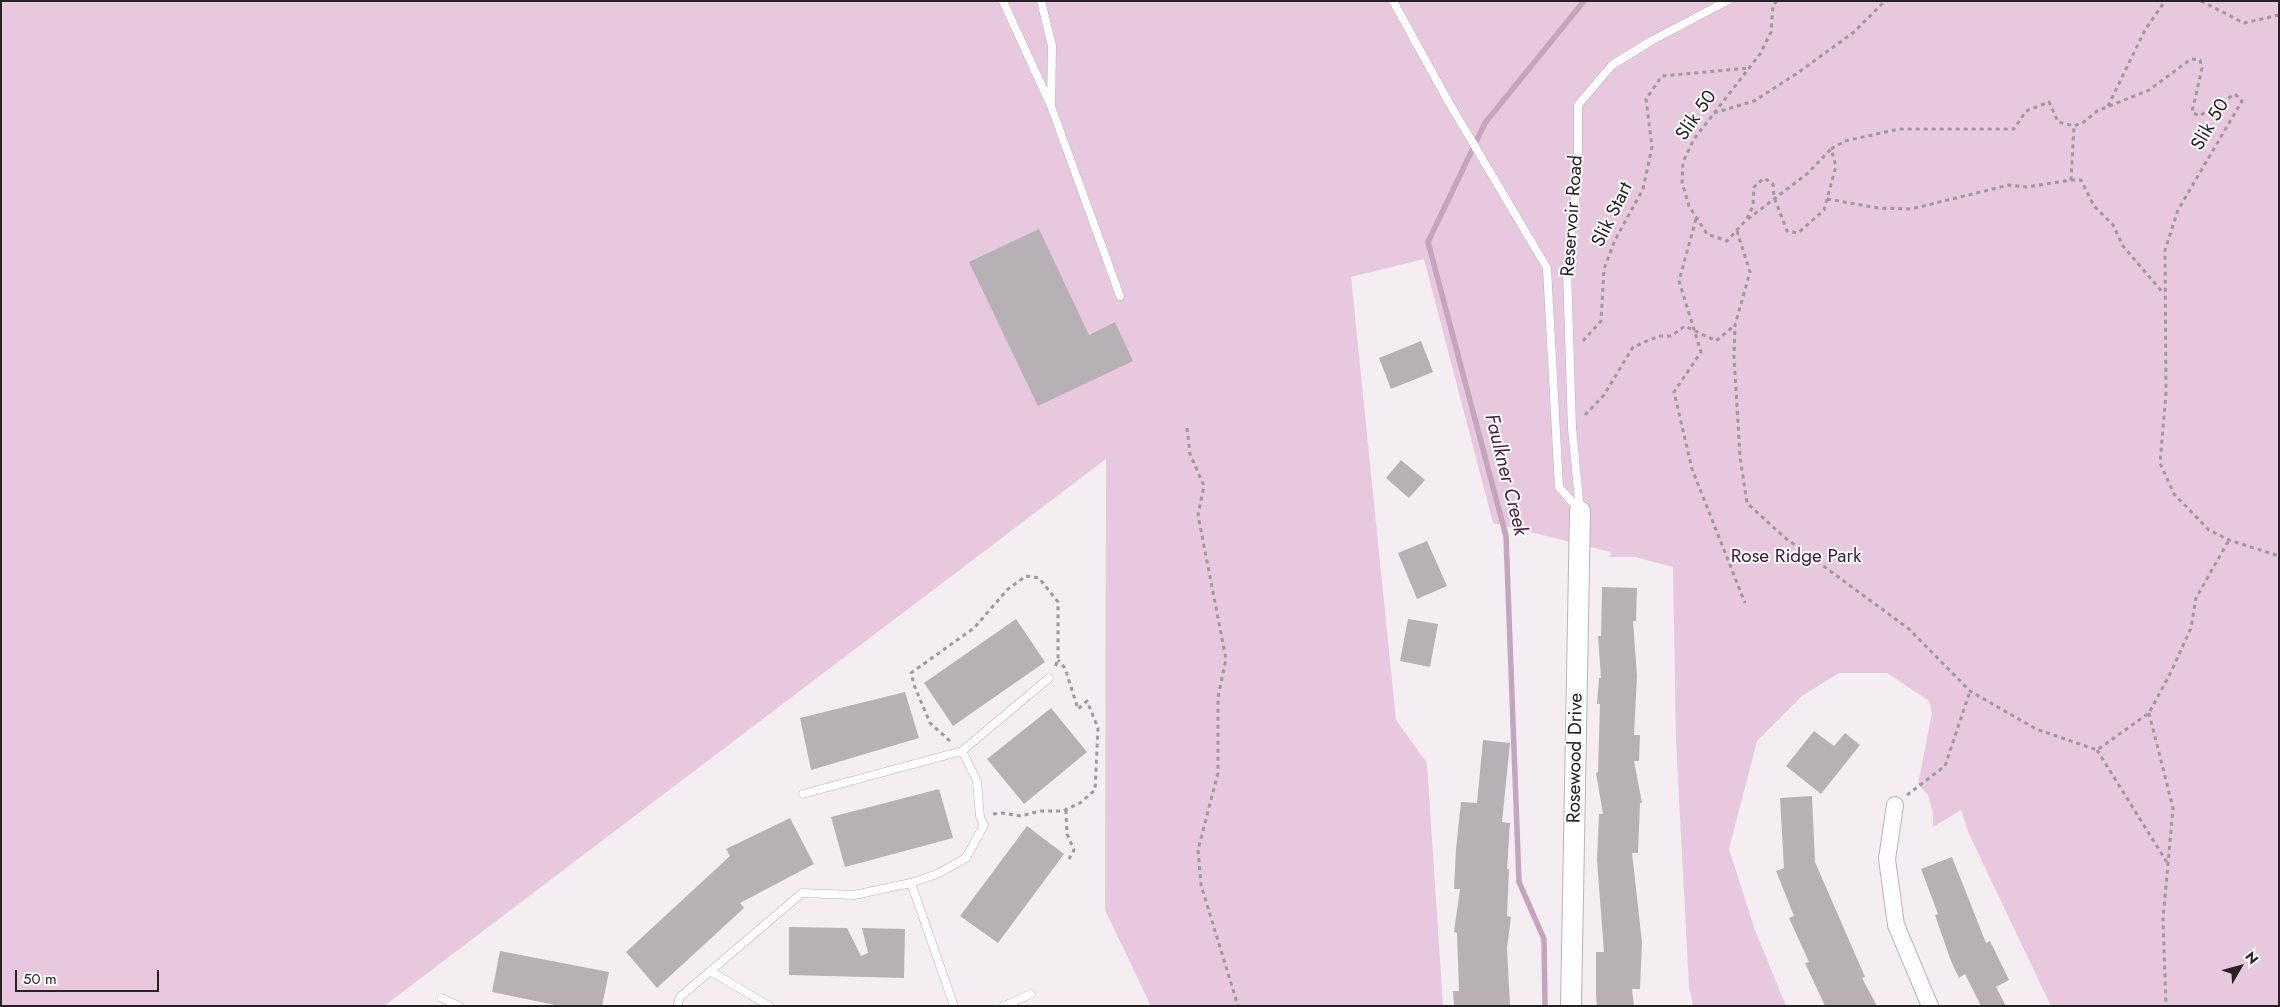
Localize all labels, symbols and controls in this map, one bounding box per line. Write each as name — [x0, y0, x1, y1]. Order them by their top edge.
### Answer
street label: Slik 50 — [1672, 87, 1722, 145]
street label: Slik 50 — [2187, 95, 2235, 155]
street label: Reservoir Road — [1557, 155, 1589, 277]
street label: Slik Start — [1588, 179, 1638, 251]
water label: Faulkner Creek — [1478, 412, 1532, 538]
park label: Rose Ridge Park — [1731, 546, 1861, 568]
street label: Rosewood Drive — [1563, 693, 1589, 823]
north arrow — [2215, 942, 2265, 992]
text: N — [2241, 947, 2263, 968]
scale bar — [18, 960, 161, 992]
text: 50 m — [23, 968, 57, 990]

